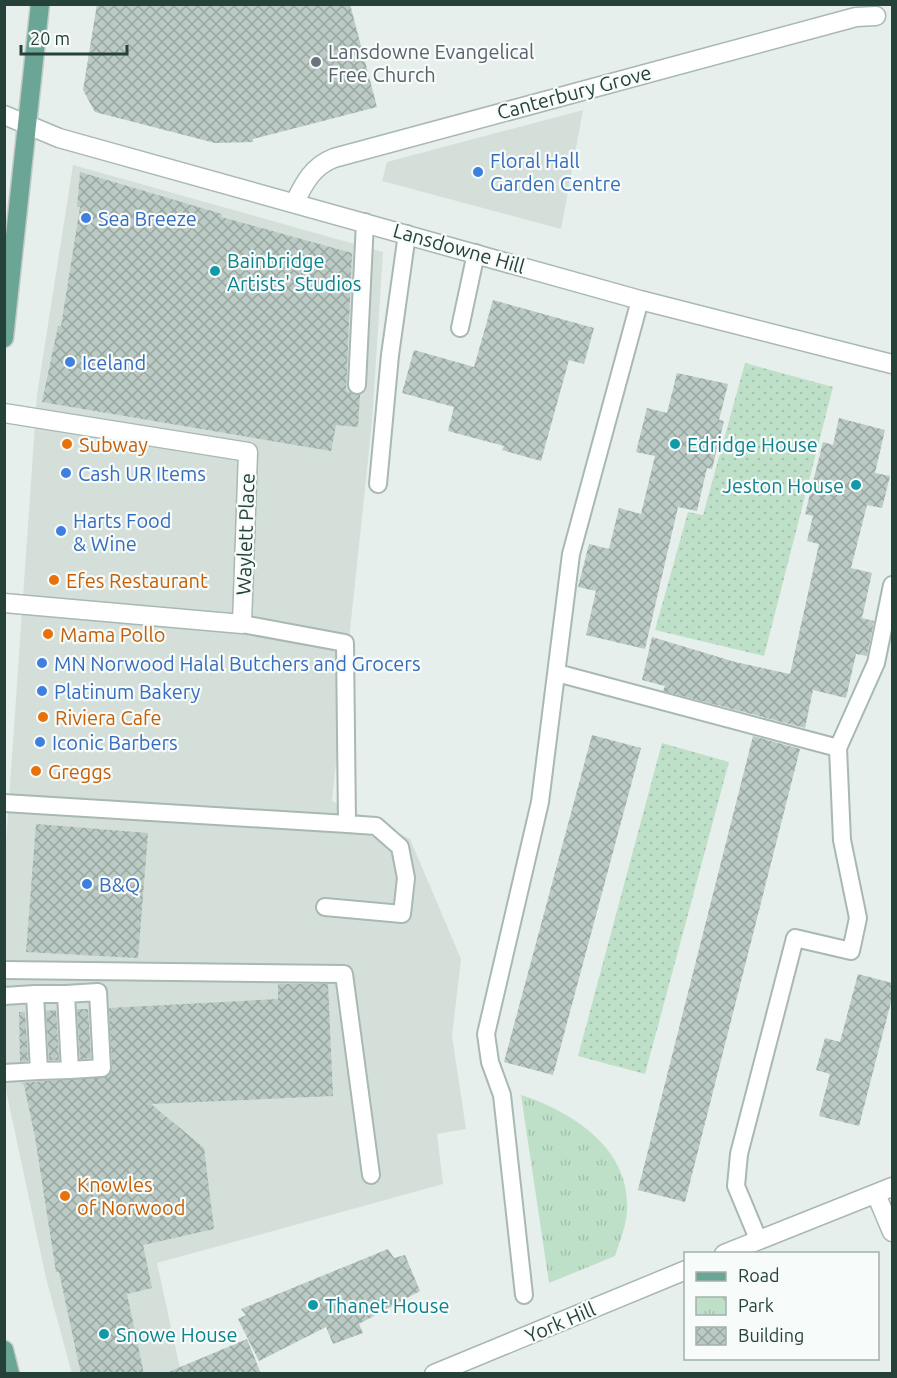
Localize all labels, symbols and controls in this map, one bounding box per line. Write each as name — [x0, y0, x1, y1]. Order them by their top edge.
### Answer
scale bar — [21, 18, 128, 56]
text: 20 m — [30, 28, 70, 48]
place label: Lansdowne Evangelical Free Church — [328, 40, 534, 86]
marker: Lansdowne Evangelical Free Church — [309, 55, 323, 69]
street label: Canterbury Grove — [494, 60, 654, 124]
place label: Floral Hall Garden Centre — [490, 149, 621, 195]
marker: Floral Hall Garden Centre — [471, 165, 485, 179]
place label: Sea Breeze — [98, 207, 197, 230]
marker: Sea Breeze — [79, 211, 93, 225]
street label: Lansdowne Hill — [391, 218, 527, 278]
place label: Bainbridge Artists' Studios — [227, 249, 361, 295]
marker: Bainbridge Artists' Studios — [208, 264, 222, 278]
place label: Iceland — [82, 351, 146, 374]
marker: Iceland — [63, 355, 77, 369]
place label: Subway — [79, 433, 148, 456]
place label: Edridge House — [687, 433, 818, 456]
marker: Subway — [60, 437, 74, 451]
marker: Edridge House — [668, 437, 682, 451]
place label: Cash UR Items — [78, 462, 206, 485]
marker: Cash UR Items — [59, 466, 73, 480]
street label: Waylett Place — [231, 472, 259, 596]
place label: Jeston House — [722, 474, 844, 497]
marker: Jeston House — [849, 478, 863, 492]
place label: Harts Food & Wine — [73, 509, 172, 555]
marker: Harts Food & Wine — [54, 524, 68, 538]
place label: Efes Restaurant — [66, 569, 208, 592]
marker: Efes Restaurant — [47, 573, 61, 587]
place label: Mama Pollo — [60, 623, 165, 646]
marker: Mama Pollo — [41, 627, 55, 641]
place label: MN Norwood Halal Butchers and Grocers — [54, 652, 421, 675]
marker: MN Norwood Halal Butchers and Grocers — [35, 656, 49, 670]
place label: Platinum Bakery — [54, 680, 201, 703]
marker: Platinum Bakery — [35, 684, 49, 698]
place label: Riviera Cafe — [55, 706, 162, 729]
marker: Riviera Cafe — [36, 710, 50, 724]
place label: Iconic Barbers — [52, 731, 178, 754]
marker: Iconic Barbers — [33, 735, 47, 749]
place label: Greggs — [48, 760, 112, 783]
marker: Greggs — [29, 764, 43, 778]
place label: B&Q — [99, 873, 140, 896]
marker: B&Q — [80, 877, 94, 891]
place label: Knowles of Norwood — [77, 1173, 185, 1219]
marker: Knowles of Norwood — [58, 1189, 72, 1203]
legend — [684, 1252, 879, 1360]
text: Road — [738, 1265, 780, 1285]
place label: Thanet House — [325, 1294, 450, 1317]
text: Park — [738, 1295, 774, 1315]
street label: York Hill — [521, 1297, 599, 1347]
marker: Thanet House — [306, 1298, 320, 1312]
place label: Snowe House — [116, 1323, 237, 1346]
text: Building — [738, 1325, 804, 1345]
marker: Snowe House — [97, 1327, 111, 1341]

